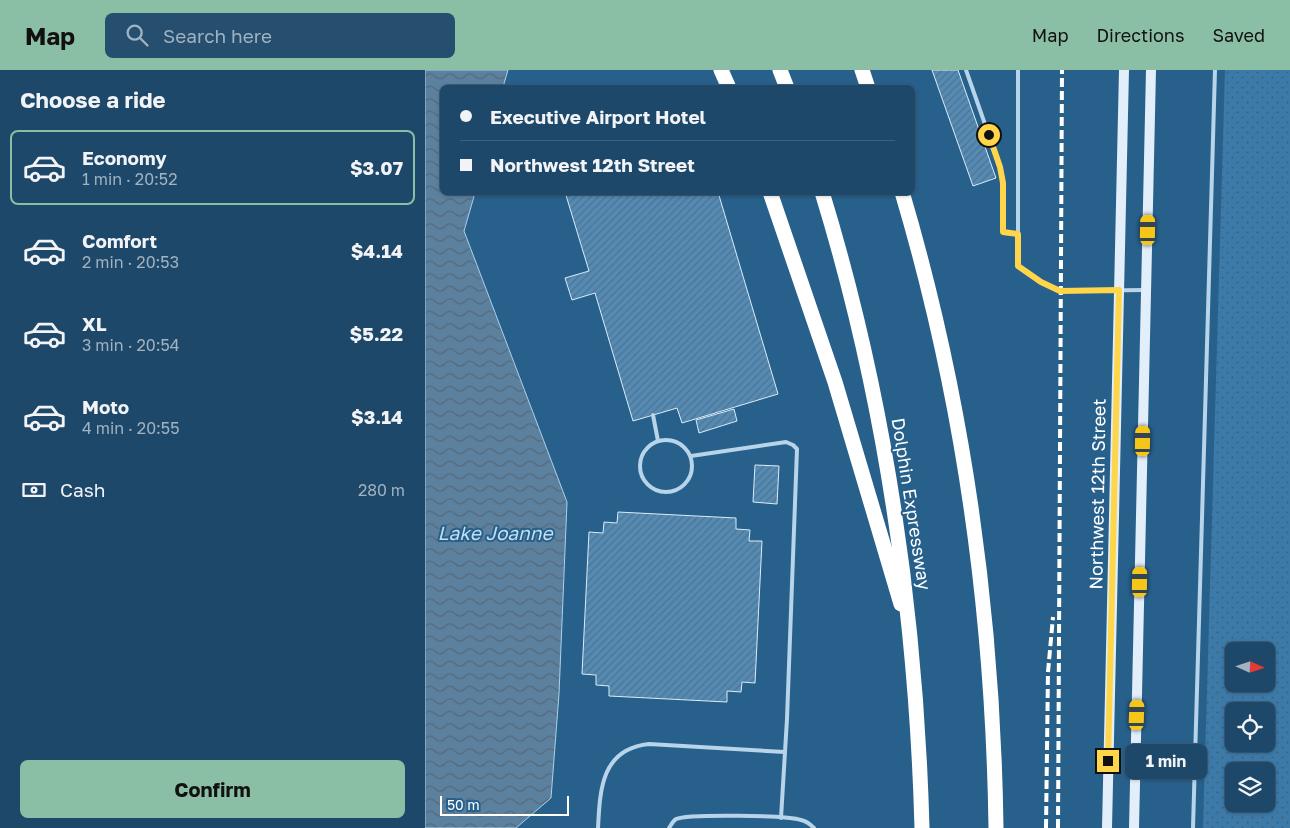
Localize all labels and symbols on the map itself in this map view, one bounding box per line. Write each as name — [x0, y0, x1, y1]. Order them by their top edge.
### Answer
route start — [978, 124, 1000, 146]
car — [1140, 215, 1155, 245]
street label: Northwest 12th Street — [1084, 398, 1110, 590]
street label: Dolphin Expressway — [888, 416, 936, 592]
car — [1135, 426, 1150, 456]
water label: Lake Joanne — [438, 521, 554, 544]
car — [1132, 567, 1147, 597]
north arrow — [1225, 642, 1275, 692]
car — [1128, 700, 1145, 730]
callout: 1 min — [1125, 744, 1208, 778]
route end — [1097, 750, 1119, 772]
scale bar — [440, 793, 569, 816]

